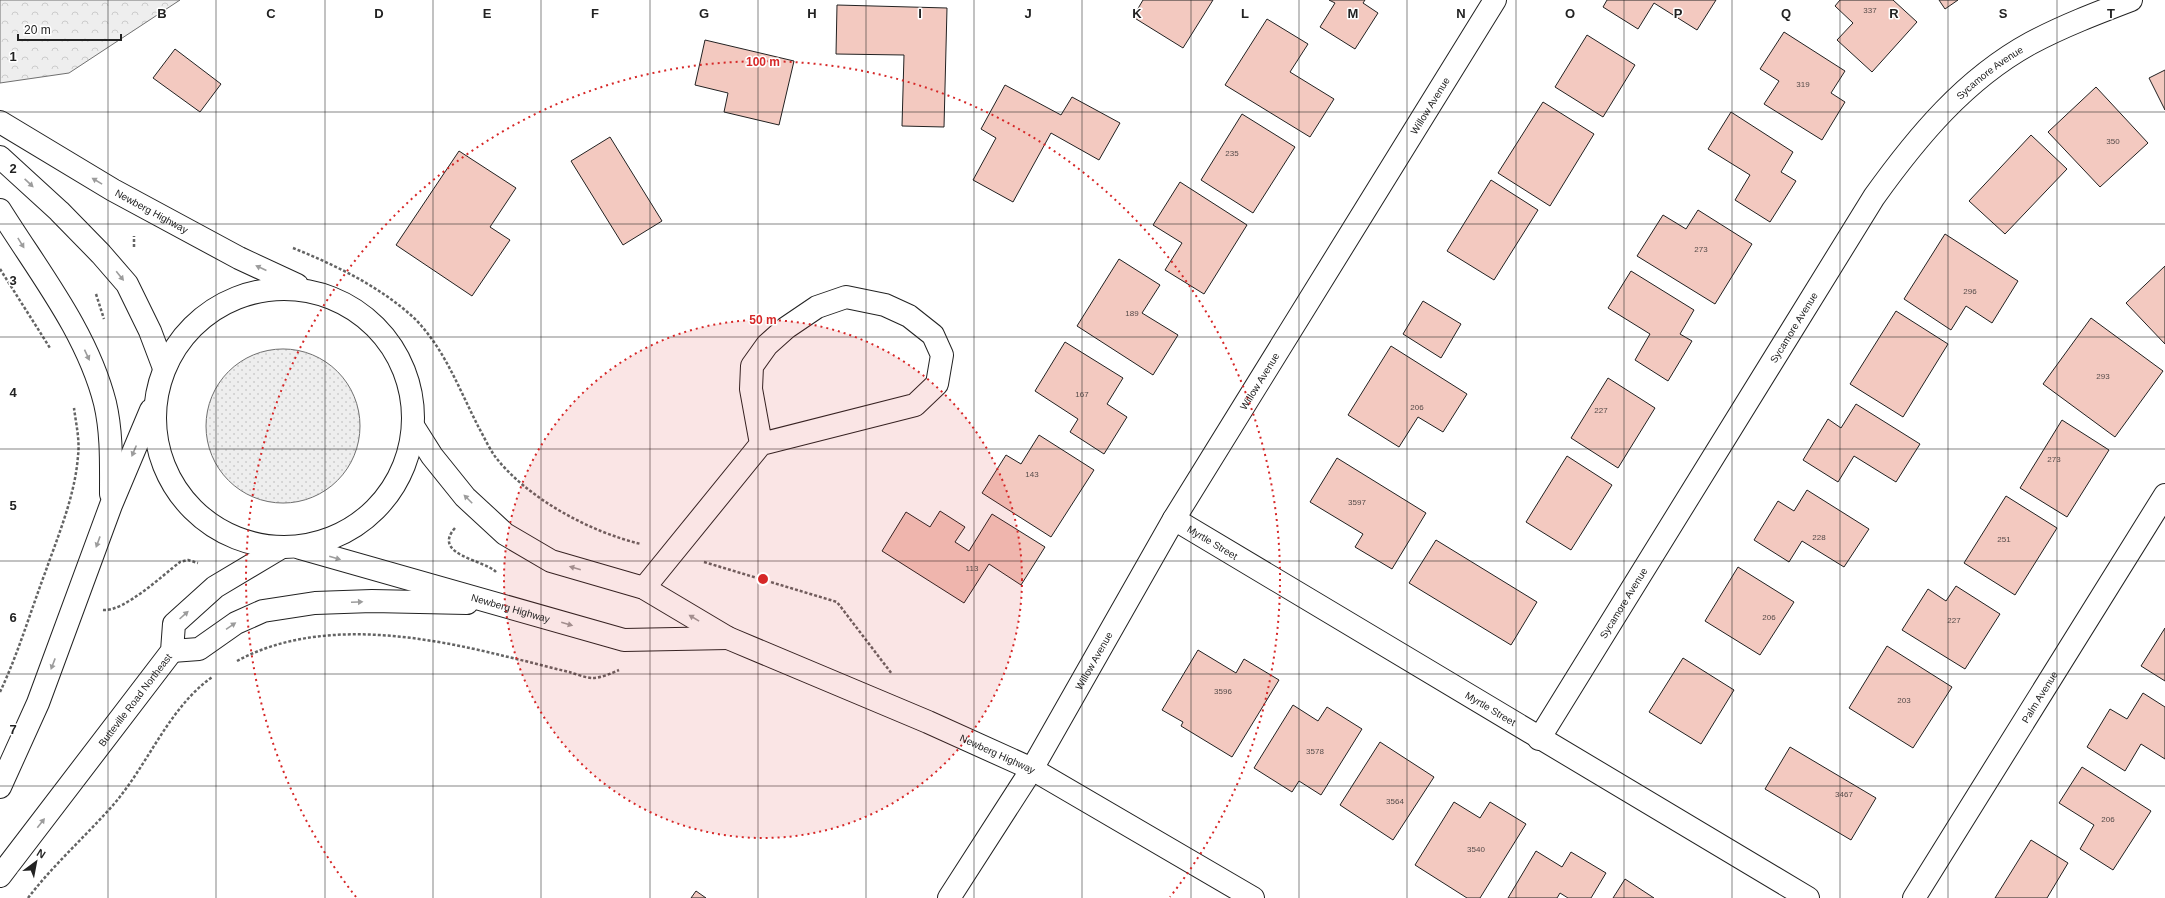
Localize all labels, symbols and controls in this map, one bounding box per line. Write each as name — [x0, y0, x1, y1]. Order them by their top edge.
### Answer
text: B — [157, 6, 167, 21]
text: C — [266, 6, 276, 21]
text: D — [374, 6, 384, 21]
text: E — [483, 6, 492, 21]
text: F — [591, 6, 599, 21]
text: G — [699, 6, 709, 21]
text: H — [807, 6, 817, 21]
text: I — [918, 6, 922, 21]
text: J — [1024, 6, 1032, 21]
text: K — [1132, 6, 1142, 21]
text: L — [1241, 6, 1249, 21]
text: M — [1348, 6, 1358, 21]
text: N — [1456, 6, 1466, 21]
text: O — [1565, 6, 1575, 21]
text: P — [1674, 6, 1683, 21]
text: Q — [1781, 6, 1791, 21]
house number: 337 — [1863, 6, 1877, 15]
text: R — [1889, 6, 1899, 21]
text: S — [1999, 6, 2008, 21]
text: T — [2107, 6, 2115, 21]
scale bar — [18, 16, 121, 42]
text: 20 m — [24, 23, 51, 37]
street label: Sycamore Avenue — [1954, 44, 2025, 102]
text: 1 — [9, 49, 17, 64]
text: 100 m — [746, 55, 780, 69]
street label: Willow Avenue — [1408, 75, 1452, 136]
house number: 319 — [1796, 80, 1810, 89]
house number: 350 — [2106, 137, 2120, 146]
house number: 235 — [1225, 149, 1239, 158]
text: 2 — [9, 161, 17, 176]
one-way arrow — [91, 177, 103, 184]
one-way arrow — [24, 178, 34, 188]
street label: Newberg Highway — [113, 187, 190, 236]
one-way arrow — [17, 238, 25, 248]
house number: 273 — [1694, 245, 1708, 254]
one-way arrow — [255, 265, 266, 271]
one-way arrow — [115, 270, 124, 281]
text: 3 — [9, 273, 17, 288]
house number: 296 — [1963, 287, 1977, 296]
street label: Sycamore Avenue — [1768, 290, 1820, 365]
house number: 189 — [1125, 309, 1139, 318]
text: 50 m — [749, 313, 777, 327]
one-way arrow — [85, 349, 91, 361]
street label: Willow Avenue — [1238, 351, 1282, 412]
house number: 293 — [2096, 372, 2110, 381]
text: 4 — [9, 385, 17, 400]
house number: 167 — [1075, 390, 1089, 399]
house number: 206 — [1410, 403, 1424, 412]
house number: 227 — [1594, 406, 1608, 415]
one-way arrow — [131, 445, 137, 457]
house number: 273 — [2047, 455, 2061, 464]
house number: 143 — [1025, 470, 1039, 479]
one-way arrow — [463, 494, 473, 504]
text: 5 — [9, 498, 17, 513]
house number: 3597 — [1348, 498, 1366, 507]
street label: Myrtle Street — [1185, 523, 1240, 562]
house number: 228 — [1812, 533, 1826, 542]
house number: 251 — [1997, 535, 2011, 544]
one-way arrow — [94, 536, 100, 548]
one-way arrow — [329, 555, 341, 561]
house number: 113 — [966, 564, 979, 573]
one-way arrow — [569, 565, 581, 571]
street label: Sycamore Avenue — [1598, 565, 1650, 641]
centre of rings — [756, 572, 770, 586]
street label: Newberg Highway — [470, 592, 551, 625]
one-way arrow — [351, 598, 363, 605]
text: 6 — [9, 610, 17, 625]
one-way arrow — [179, 611, 189, 620]
house number: 206 — [1762, 613, 1776, 622]
one-way arrow — [688, 614, 700, 621]
house number: 227 — [1947, 616, 1961, 625]
one-way arrow — [562, 621, 574, 627]
one-way arrow — [226, 622, 237, 630]
street label: Willow Avenue — [1073, 630, 1115, 692]
street label: Butteville Road Northeast — [96, 651, 174, 748]
one-way arrow — [49, 658, 55, 670]
street label: Palm Avenue — [2020, 669, 2060, 725]
house number: 3596 — [1214, 687, 1232, 696]
street label: Myrtle Street — [1463, 689, 1518, 728]
house number: 203 — [1897, 696, 1911, 705]
text: 7 — [9, 722, 17, 737]
street label: Newberg Highway — [958, 732, 1037, 776]
house number: 3578 — [1306, 747, 1324, 756]
house number: 3467 — [1835, 790, 1853, 799]
house number: 3564 — [1386, 797, 1404, 806]
house number: 206 — [2101, 815, 2115, 824]
one-way arrow — [37, 818, 45, 829]
north arrow — [16, 842, 56, 882]
house number: 3540 — [1467, 845, 1485, 854]
text: N — [35, 846, 48, 861]

